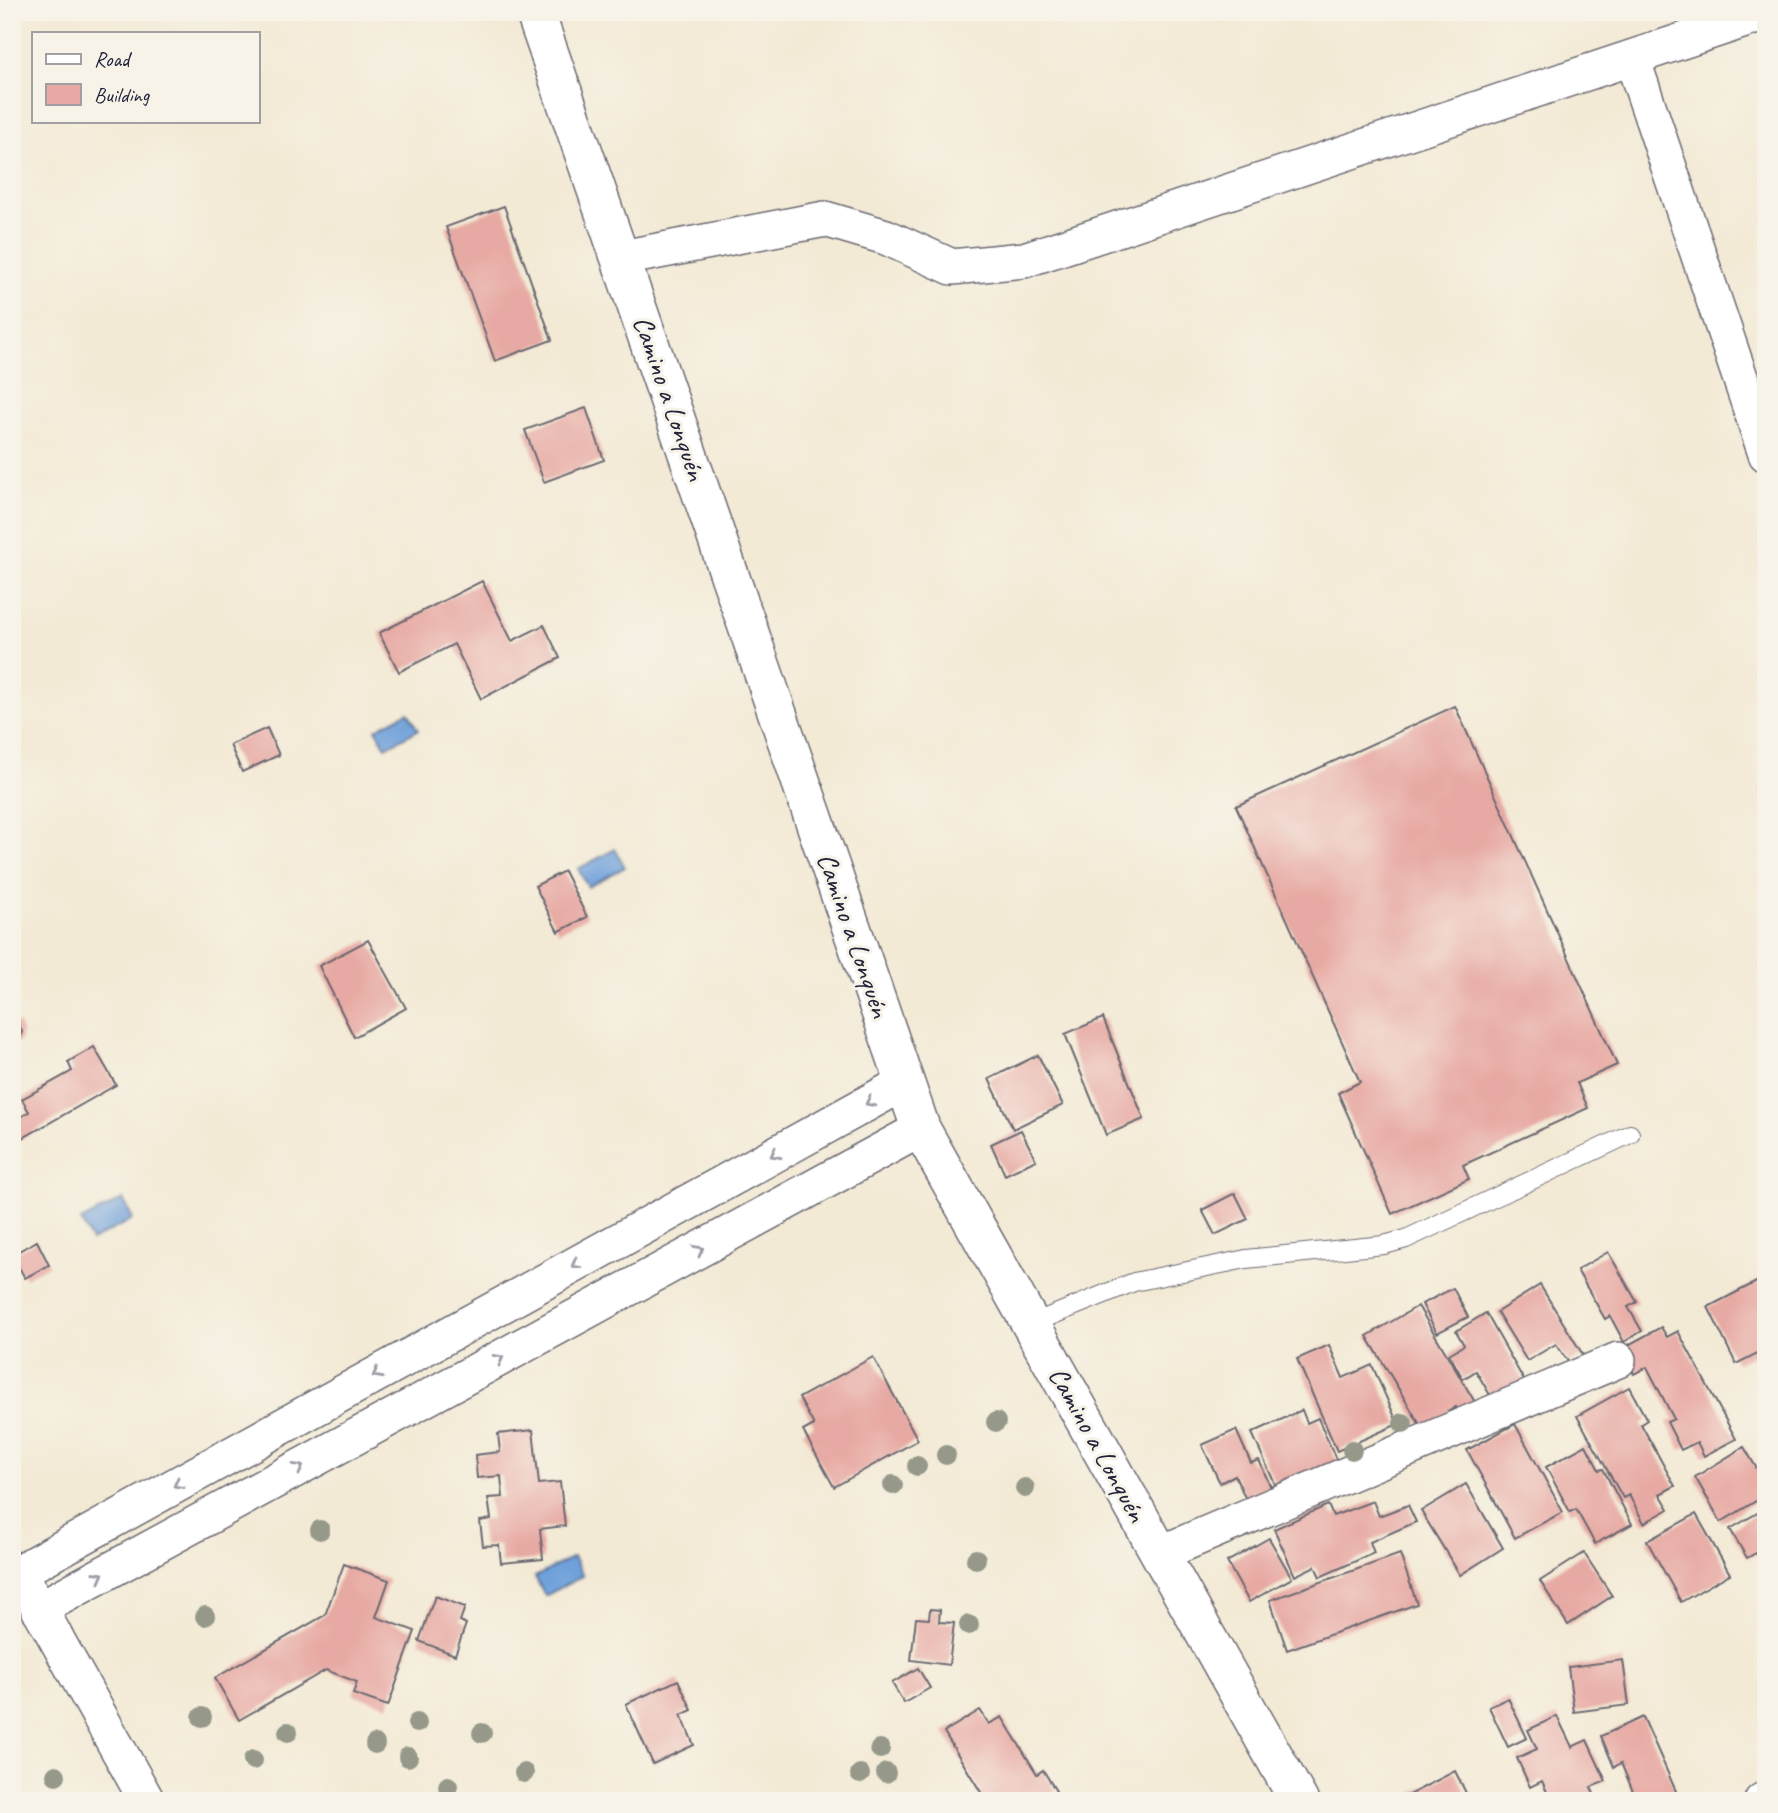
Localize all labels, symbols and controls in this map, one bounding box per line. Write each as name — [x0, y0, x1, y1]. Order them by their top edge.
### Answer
legend — [32, 32, 259, 122]
text: Road — [94, 46, 133, 72]
text: Building — [94, 82, 151, 108]
street label: Camino a Lonquén — [626, 311, 715, 486]
street label: Camino a Lonquén — [810, 848, 899, 1023]
one-way arrow — [864, 1094, 877, 1107]
one-way arrow — [770, 1146, 782, 1159]
one-way arrow — [692, 1245, 704, 1258]
one-way arrow — [571, 1256, 583, 1269]
one-way arrow — [492, 1354, 504, 1367]
street label: Camino a Lonquén — [1041, 1360, 1156, 1529]
one-way arrow — [372, 1366, 384, 1379]
one-way arrow — [292, 1462, 304, 1476]
one-way arrow — [173, 1476, 185, 1489]
one-way arrow — [92, 1571, 104, 1584]

